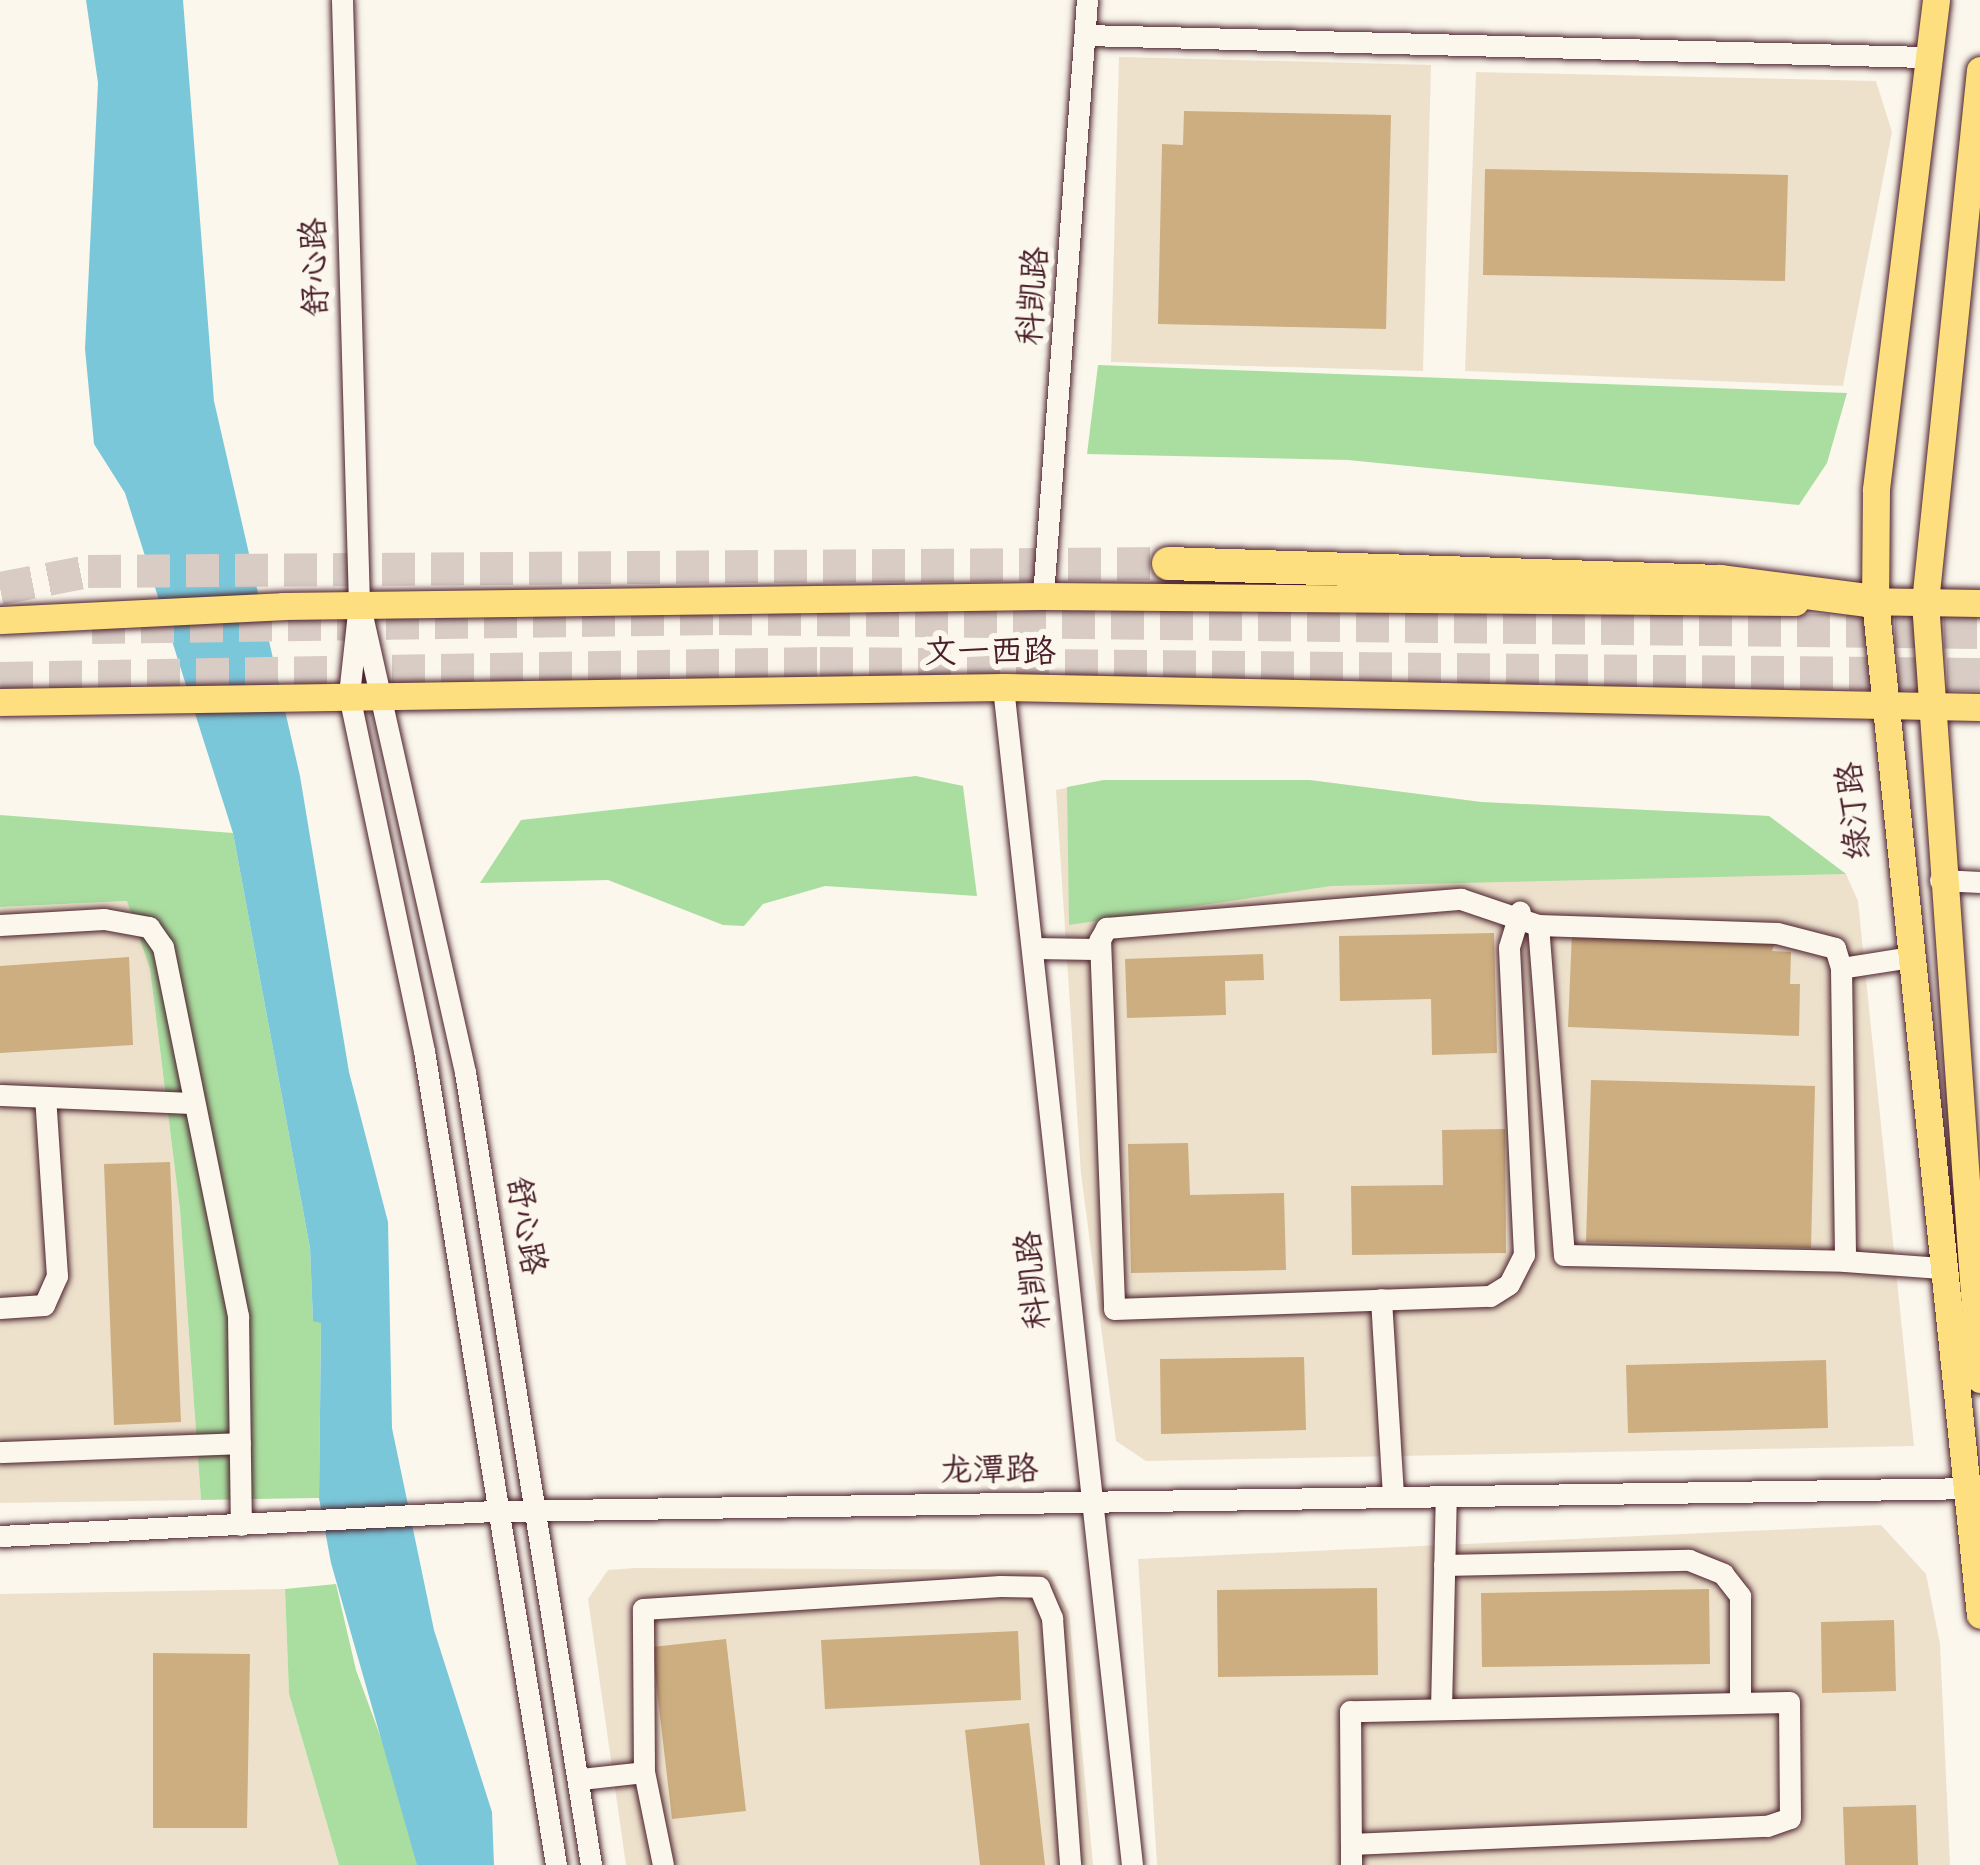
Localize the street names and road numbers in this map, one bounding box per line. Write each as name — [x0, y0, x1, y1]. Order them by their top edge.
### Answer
street label: 舒心路 — [294, 217, 338, 317]
street label: 科凯路 — [1011, 245, 1057, 347]
street label: 文一西路 — [924, 633, 1056, 673]
street label: 绿汀路 — [1830, 760, 1880, 862]
street label: 舒心路 — [497, 1174, 553, 1278]
street label: 科凯路 — [1009, 1229, 1059, 1331]
street label: 龙潭路 — [939, 1450, 1039, 1492]

